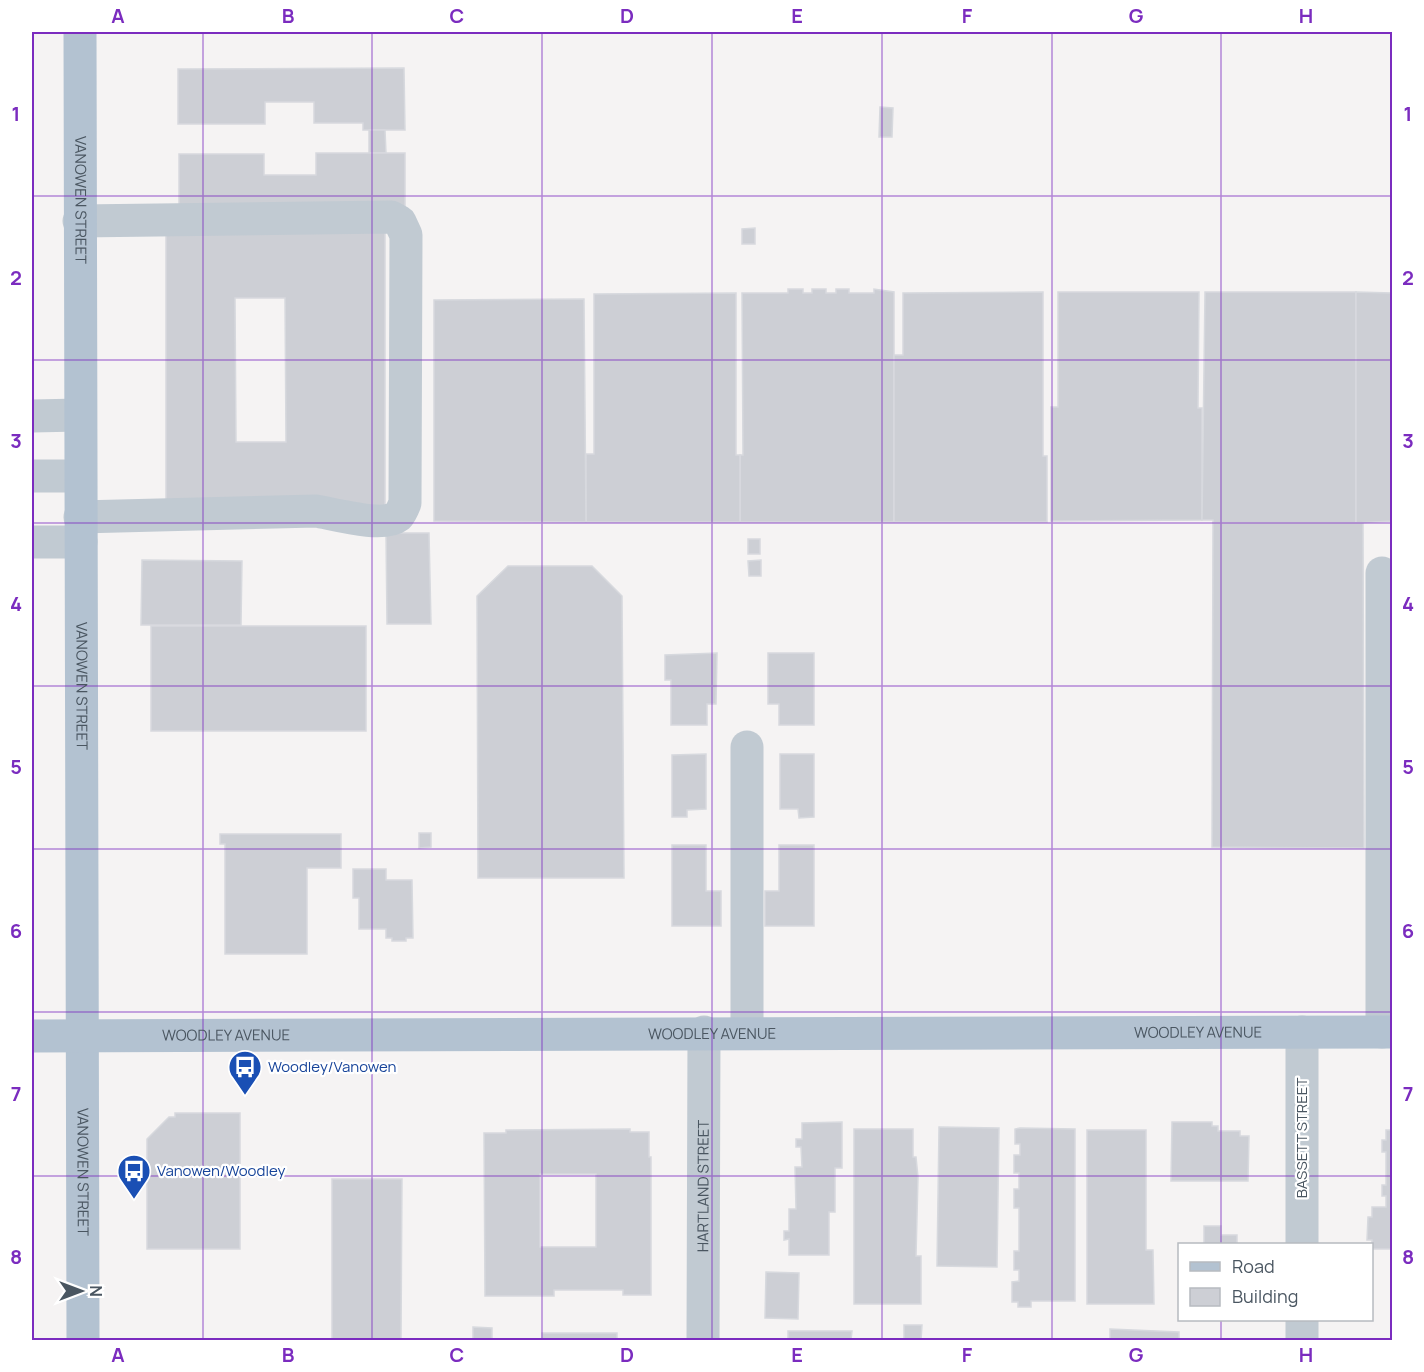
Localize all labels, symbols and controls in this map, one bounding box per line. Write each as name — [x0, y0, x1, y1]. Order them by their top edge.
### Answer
text: A — [111, 2, 125, 29]
text: B — [282, 2, 295, 29]
text: C — [450, 2, 464, 29]
text: D — [620, 2, 634, 29]
text: E — [791, 2, 803, 29]
text: F — [962, 2, 973, 29]
text: G — [1129, 2, 1144, 29]
text: H — [1299, 2, 1313, 29]
text: 1 — [12, 100, 20, 127]
text: 1 — [1404, 100, 1412, 127]
street label: VANOWEN STREET — [70, 136, 92, 264]
text: 2 — [10, 264, 22, 291]
text: 2 — [1402, 264, 1414, 291]
text: 3 — [10, 427, 22, 454]
text: 3 — [1402, 427, 1414, 454]
text: 4 — [10, 590, 22, 617]
text: 4 — [1402, 590, 1414, 617]
street label: VANOWEN STREET — [71, 622, 93, 750]
text: 5 — [10, 753, 22, 780]
text: 5 — [1402, 753, 1414, 780]
text: 6 — [10, 917, 22, 944]
text: 6 — [1402, 917, 1414, 944]
street label: WOODLEY AVENUE — [1134, 1021, 1262, 1043]
street label: WOODLEY AVENUE — [648, 1023, 776, 1044]
street label: WOODLEY AVENUE — [162, 1024, 290, 1046]
bus stop icon: Woodley/Vanowen — [227, 1049, 263, 1096]
place label: Woodley/Vanowen — [268, 1056, 397, 1077]
street label: BASSETT STREET — [1291, 1078, 1312, 1198]
text: 7 — [11, 1080, 21, 1107]
text: 7 — [1403, 1080, 1413, 1107]
street label: VANOWEN STREET — [72, 1108, 94, 1236]
street label: HARTLAND STREET — [692, 1120, 714, 1252]
bus stop icon: Vanowen/Woodley — [116, 1153, 152, 1200]
place label: Vanowen/Woodley — [157, 1160, 286, 1181]
text: 8 — [10, 1243, 22, 1270]
legend — [1178, 1243, 1373, 1321]
text: 8 — [1402, 1243, 1414, 1270]
text: Road — [1232, 1254, 1275, 1278]
north arrow — [51, 1261, 111, 1321]
text: Building — [1232, 1284, 1298, 1308]
text: N — [85, 1285, 107, 1297]
text: A — [111, 1341, 125, 1368]
text: B — [282, 1341, 295, 1368]
text: C — [450, 1341, 464, 1368]
text: D — [620, 1341, 634, 1368]
text: E — [791, 1341, 803, 1368]
text: F — [962, 1341, 973, 1368]
text: G — [1129, 1341, 1144, 1368]
text: H — [1299, 1341, 1313, 1368]

